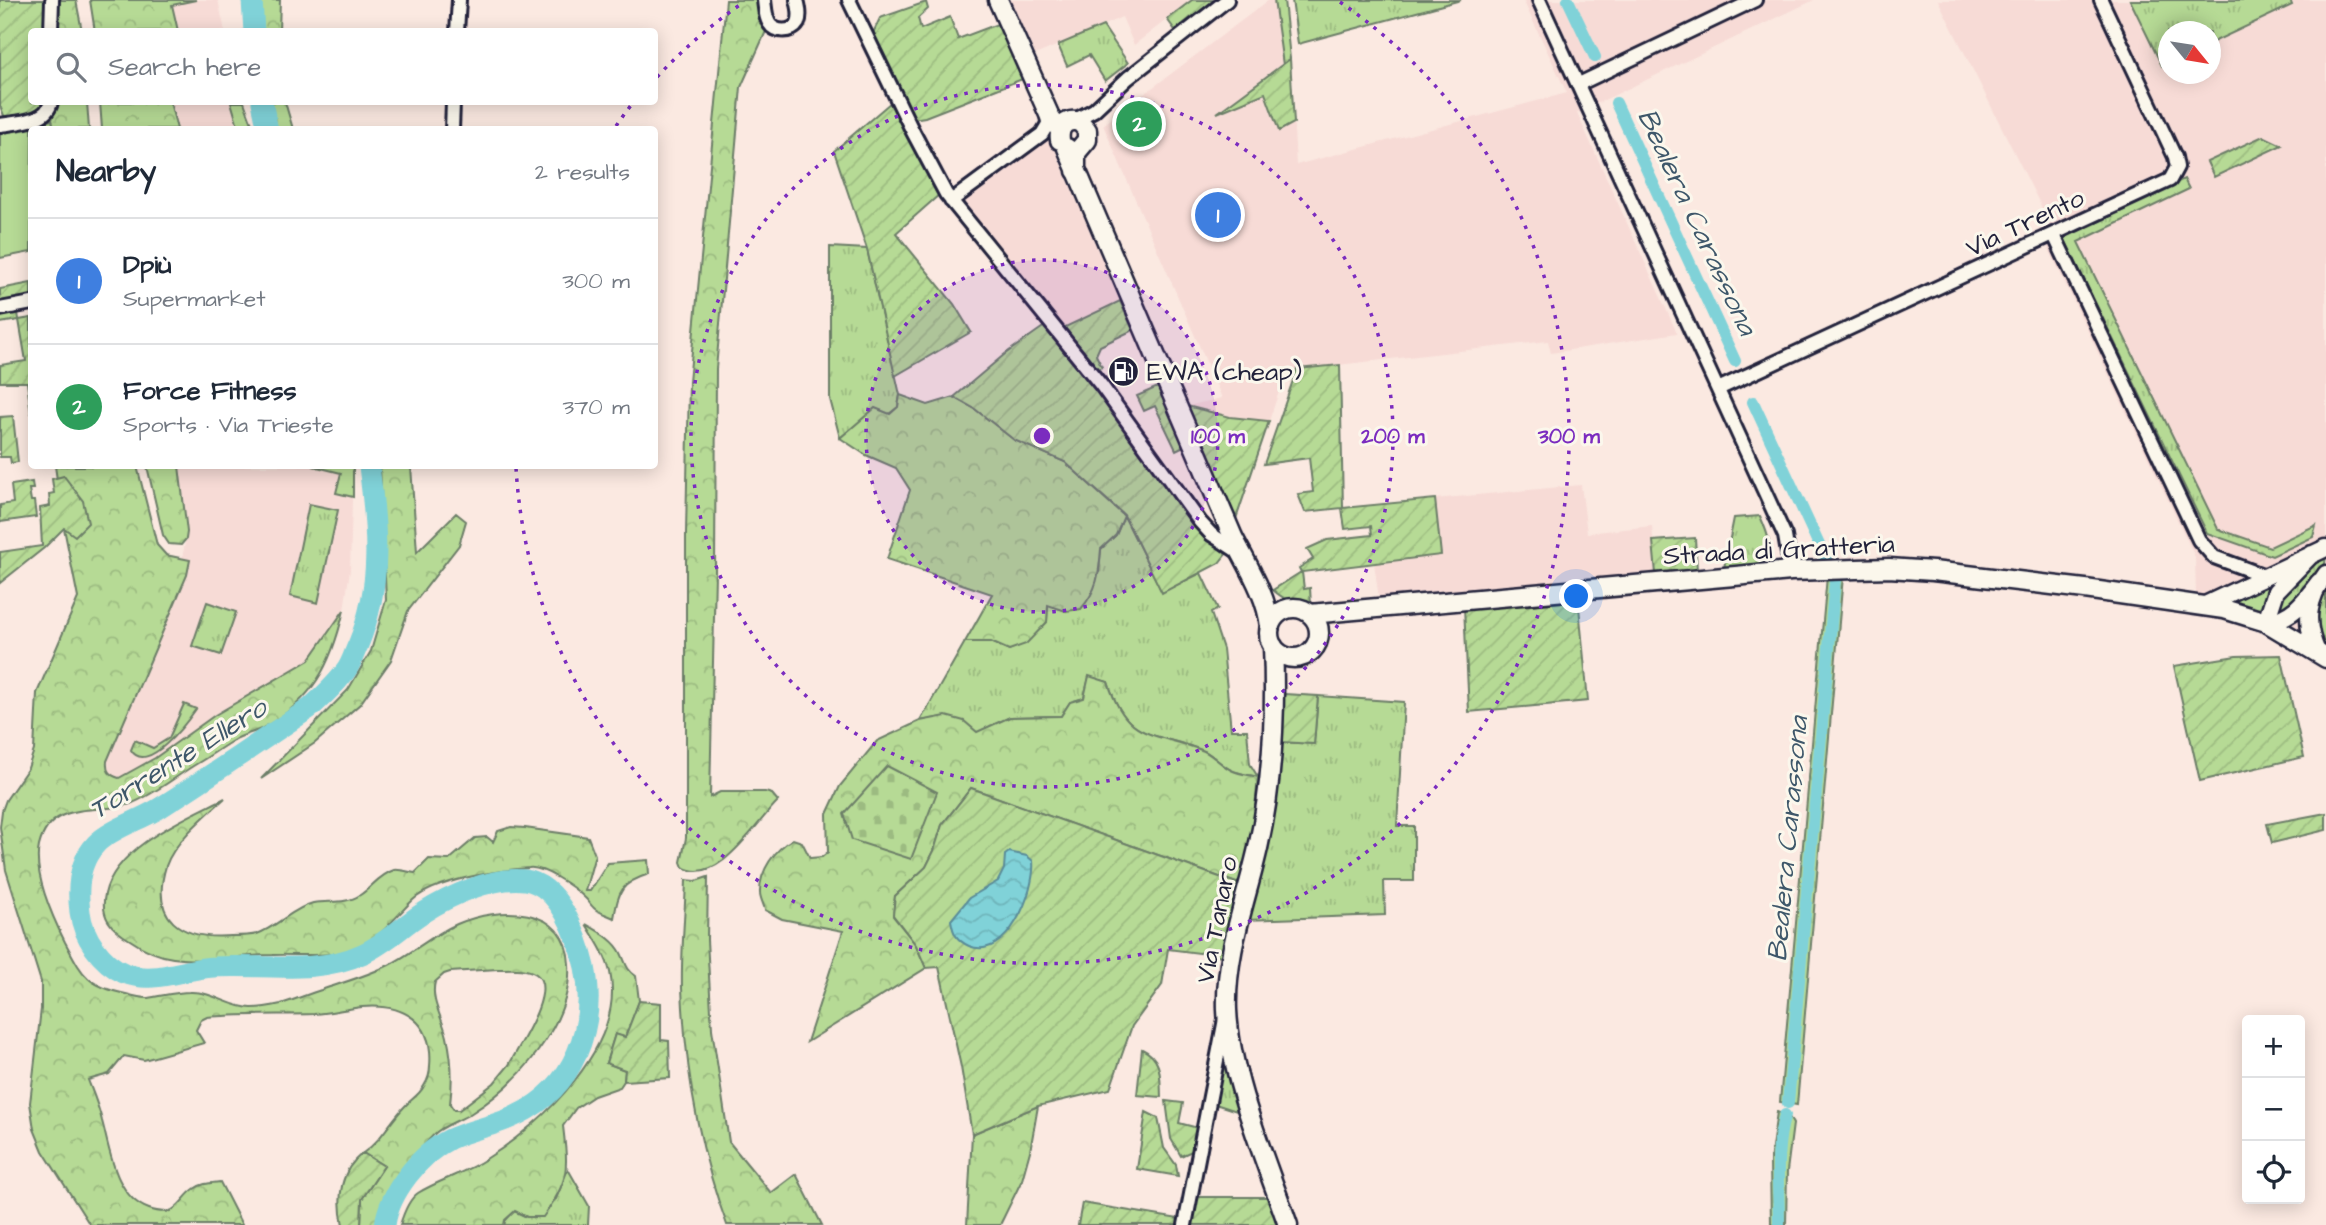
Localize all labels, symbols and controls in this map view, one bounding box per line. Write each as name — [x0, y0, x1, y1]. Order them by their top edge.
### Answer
north arrow — [2158, 21, 2221, 84]
search box — [28, 28, 658, 105]
icon: search — [52, 48, 90, 86]
text: Search here — [108, 49, 261, 85]
pin: 2 — [1116, 98, 1162, 150]
water label: Bealera Carassona — [1627, 102, 1767, 343]
text: Nearby — [56, 151, 156, 193]
text: 2 results — [535, 156, 630, 188]
street label: Via Trento — [1960, 180, 2090, 266]
pin: 1 — [1195, 189, 1241, 241]
text: Dpiù — [123, 247, 171, 283]
text: 1 — [78, 265, 80, 297]
text: 300 m — [562, 265, 630, 297]
text: Supermarket — [123, 283, 266, 315]
place label: EWA (cheap) — [1147, 354, 1302, 390]
fuel station icon: EWA (cheap) — [1107, 355, 1141, 389]
text: Force Fitness — [123, 373, 297, 409]
text: 2 — [72, 391, 86, 423]
text: 370 m — [563, 391, 630, 423]
text: Sports · Via Trieste — [123, 409, 334, 441]
text: 100 m — [1191, 422, 1246, 451]
text: 200 m — [1360, 422, 1425, 451]
text: 300 m — [1537, 422, 1601, 451]
centre of rings — [1030, 424, 1054, 448]
street label: Strada di Gratteria — [1662, 526, 1896, 574]
your location — [1559, 579, 1593, 613]
water label: Torrente Ellero — [82, 688, 276, 829]
water label: Bealera Carassona — [1758, 713, 1818, 963]
street label: Via Tanaro — [1187, 853, 1247, 987]
map controls — [2242, 1015, 2305, 1204]
button: + — [2242, 1015, 2305, 1078]
button: − — [2242, 1078, 2305, 1141]
button: locate — [2242, 1141, 2305, 1204]

